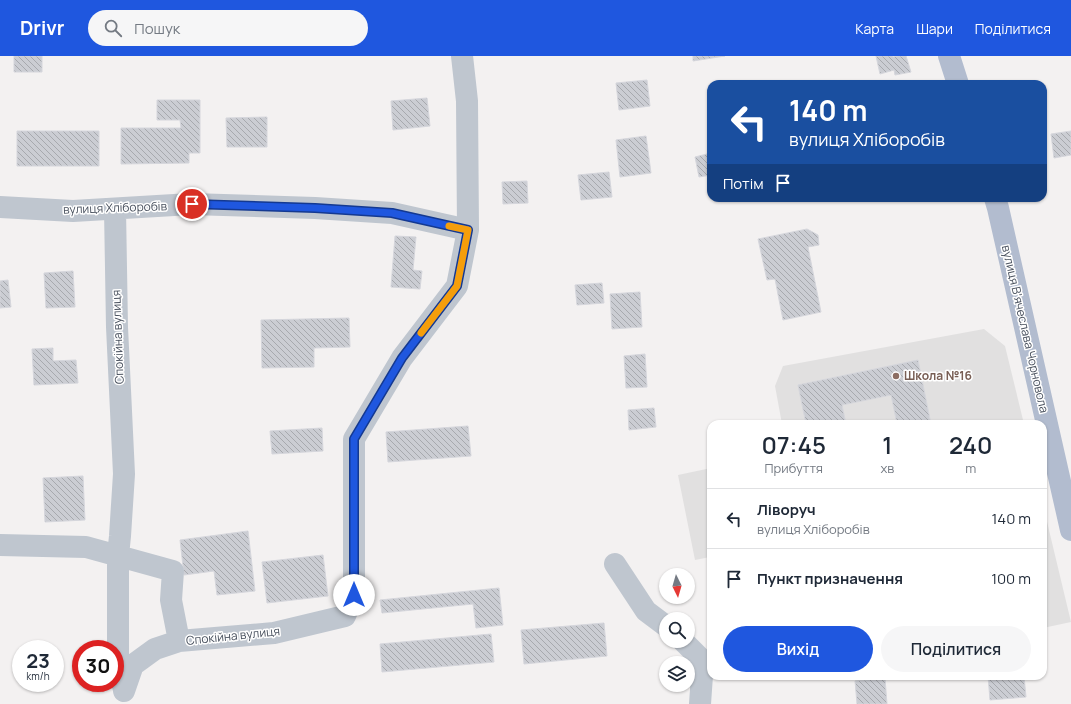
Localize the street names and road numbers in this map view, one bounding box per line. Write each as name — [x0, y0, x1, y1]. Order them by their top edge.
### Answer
street label: вулиця Хліборобів — [63, 197, 168, 218]
street label: вулиця Вʼячеслава Чорновола — [998, 243, 1053, 414]
street label: Спокійна вулиця — [107, 289, 128, 385]
street label: Спокійна вулиця — [185, 622, 281, 649]

